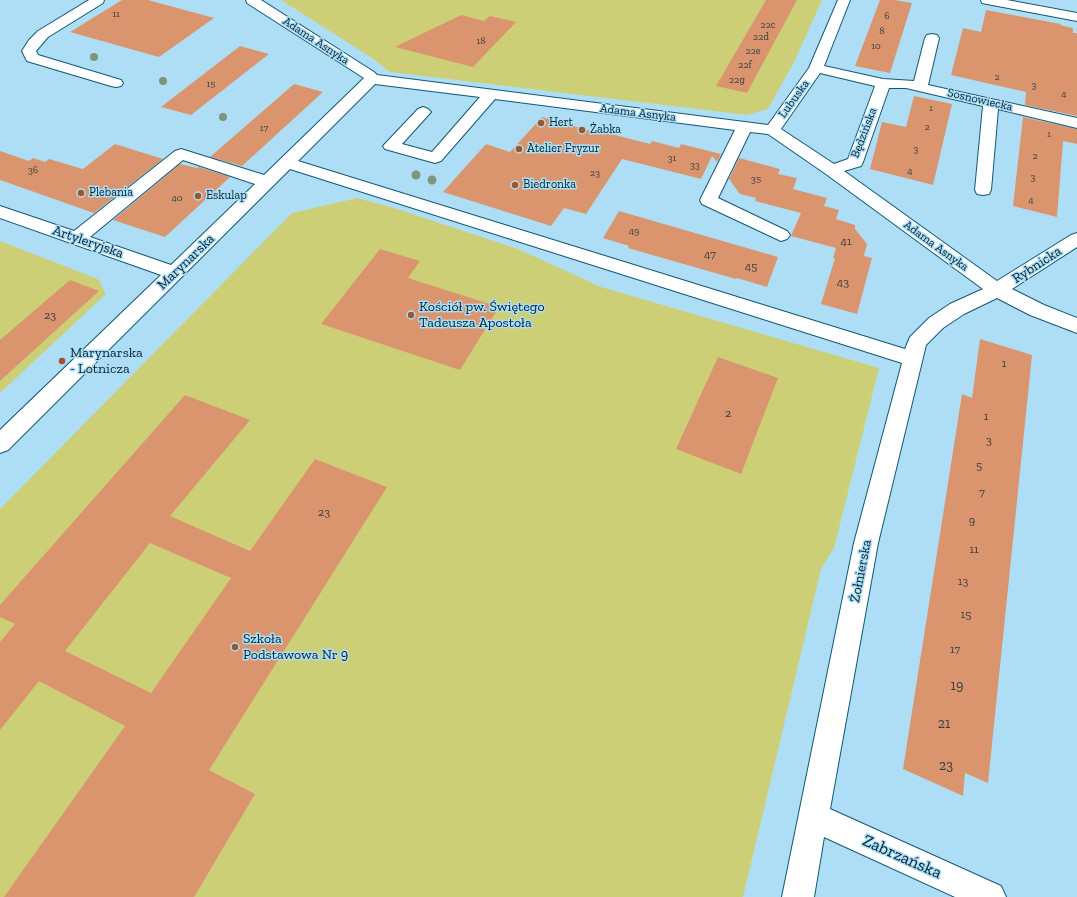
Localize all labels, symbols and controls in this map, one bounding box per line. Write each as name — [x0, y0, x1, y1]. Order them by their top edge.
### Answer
house number: 11 — [112, 8, 120, 20]
house number: 6 — [884, 10, 890, 22]
street label: Adama Asnyka — [280, 14, 352, 68]
house number: 22c — [761, 19, 775, 31]
house number: 8 — [879, 25, 885, 37]
house number: 22d — [753, 31, 769, 43]
house number: 18 — [476, 35, 486, 47]
house number: 10 — [871, 40, 881, 52]
house number: 22e — [746, 45, 760, 57]
house number: 22f — [738, 59, 752, 71]
house number: 2 — [994, 71, 1000, 83]
house number: 22g — [729, 74, 745, 86]
street label: Lubuska — [775, 77, 813, 121]
house number: 15 — [207, 78, 215, 90]
house number: 3 — [1032, 79, 1036, 91]
street label: Sosnowiecka — [946, 86, 1014, 114]
house number: 4 — [1061, 88, 1067, 100]
street label: Adama Asnyka — [599, 101, 677, 125]
house number: 1 — [929, 102, 933, 114]
street label: Będzińska — [848, 106, 880, 160]
place label: Hert — [549, 116, 573, 130]
marker: Hert — [536, 118, 546, 128]
house number: 2 — [924, 121, 930, 133]
house number: 17 — [260, 122, 268, 134]
place label: Żabka — [590, 123, 621, 137]
marker: Żabka — [577, 125, 587, 135]
house number: 1 — [1047, 128, 1051, 140]
place label: Atelier Fryzur — [527, 142, 600, 156]
house number: 3 — [914, 143, 918, 155]
marker: Atelier Fryzur — [514, 144, 524, 154]
house number: 2 — [1032, 150, 1038, 162]
house number: 31 — [668, 152, 676, 164]
house number: 33 — [690, 159, 700, 171]
house number: 36 — [28, 164, 38, 176]
house number: 4 — [907, 165, 913, 177]
house number: 23 — [590, 167, 600, 179]
house number: 3 — [1031, 171, 1035, 183]
house number: 35 — [751, 173, 761, 185]
place label: Biedronka — [523, 178, 576, 192]
marker: Biedronka — [510, 180, 520, 190]
place label: Plebania — [89, 186, 133, 200]
marker: Plebania — [76, 188, 86, 198]
place label: Eskulap — [206, 189, 247, 203]
marker: Eskulap — [193, 191, 203, 201]
house number: 40 — [171, 192, 183, 204]
house number: 4 — [1028, 194, 1034, 206]
street label: Adama Asnyka — [901, 218, 971, 274]
street label: Artyleryjska — [50, 222, 126, 262]
house number: 49 — [629, 225, 639, 237]
street label: Marynarska — [154, 231, 218, 293]
house number: 41 — [840, 235, 852, 249]
street label: Rybnicka — [1009, 243, 1065, 287]
house number: 47 — [704, 248, 716, 262]
house number: 45 — [745, 260, 757, 274]
house number: 43 — [837, 276, 849, 290]
place label: Kościół pw. Świętego Tadeusza Apostoła — [419, 299, 545, 332]
house number: 23 — [44, 309, 56, 323]
marker: Kościół pw. Świętego Tadeusza Apostoła — [406, 310, 416, 320]
place label: Marynarska - Lotnicza — [70, 345, 143, 378]
marker: Marynarska - Lotnicza — [57, 356, 67, 366]
house number: 1 — [1002, 357, 1006, 371]
house number: 2 — [725, 407, 731, 421]
house number: 1 — [984, 410, 988, 424]
house number: 3 — [986, 434, 992, 448]
house number: 5 — [976, 459, 982, 473]
house number: 7 — [979, 486, 985, 500]
house number: 23 — [318, 506, 330, 520]
house number: 9 — [969, 514, 975, 528]
street label: Żołnierska — [847, 538, 875, 604]
house number: 11 — [969, 543, 979, 557]
house number: 13 — [958, 575, 968, 589]
house number: 15 — [961, 608, 971, 622]
place label: Szkoła Podstawowa Nr 9 — [243, 631, 348, 664]
marker: Szkoła Podstawowa Nr 9 — [230, 642, 240, 652]
house number: 17 — [950, 643, 960, 657]
house number: 19 — [951, 678, 963, 694]
house number: 21 — [938, 716, 950, 732]
house number: 23 — [939, 758, 953, 774]
street label: Zabrzańska — [859, 830, 945, 884]

